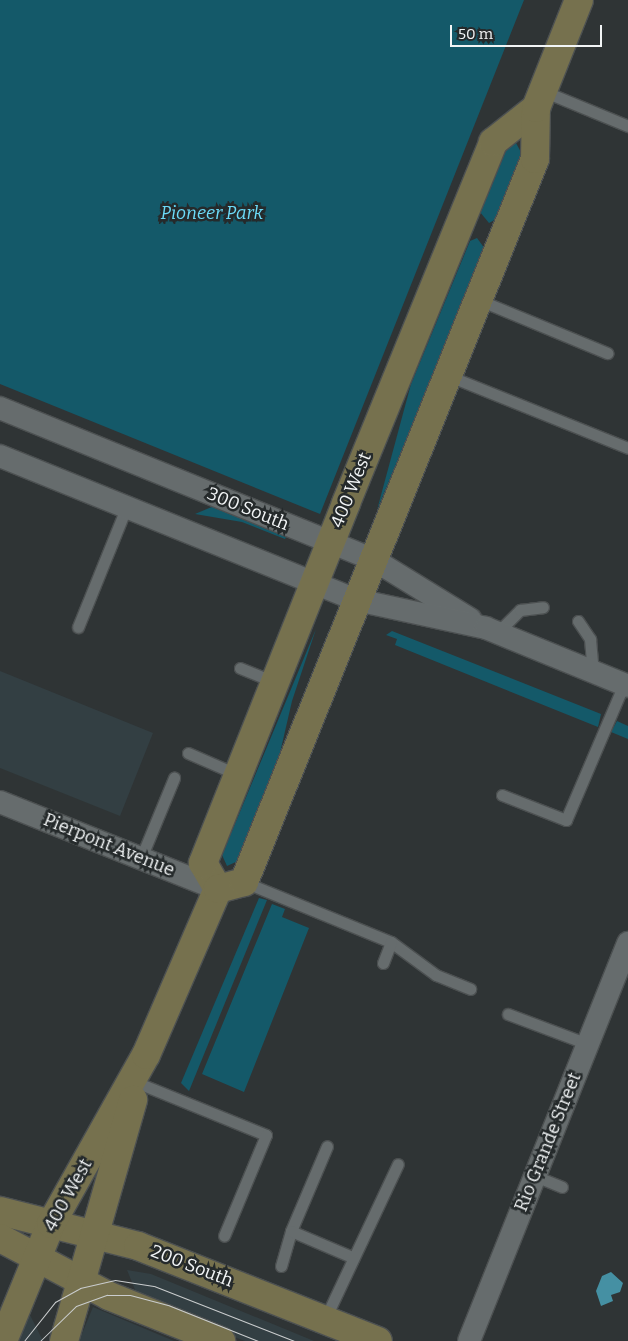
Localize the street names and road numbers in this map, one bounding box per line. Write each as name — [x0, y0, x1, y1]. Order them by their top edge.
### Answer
street label: 400 West — [326, 449, 376, 531]
street label: 300 South — [204, 483, 292, 535]
street label: Pierpont Avenue — [40, 809, 178, 881]
street label: Rio Grande Street — [510, 1069, 586, 1215]
street label: 400 West — [39, 1155, 97, 1235]
street label: 200 South — [148, 1240, 236, 1292]

